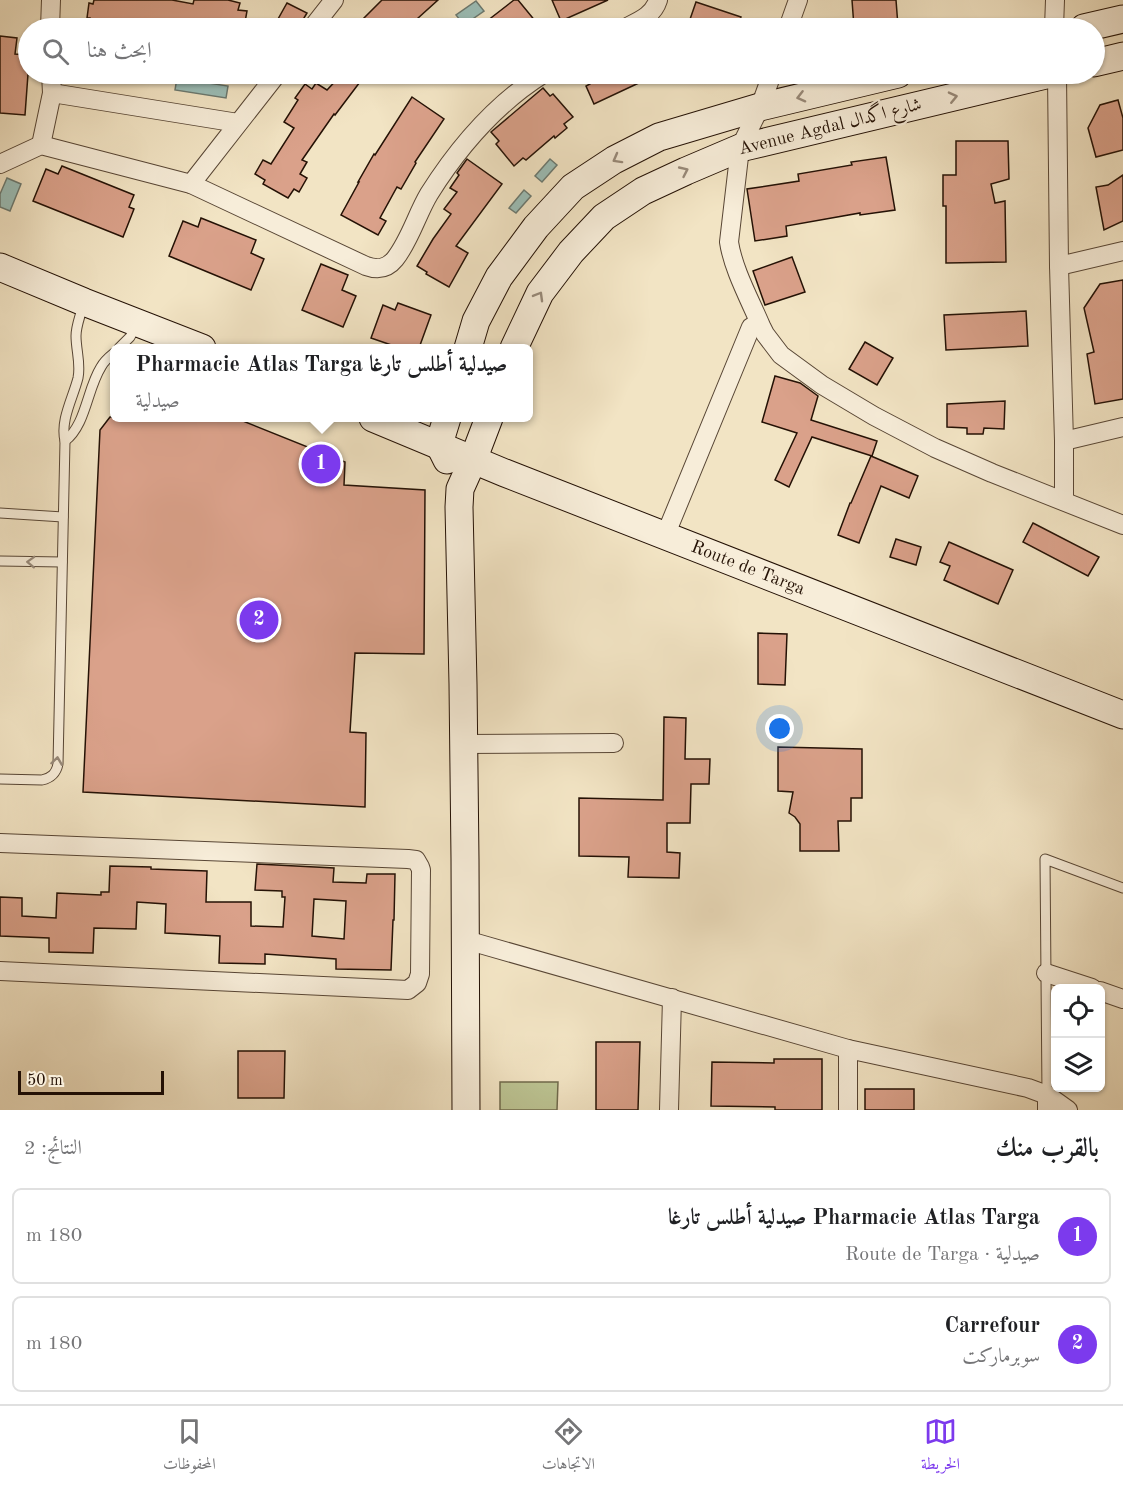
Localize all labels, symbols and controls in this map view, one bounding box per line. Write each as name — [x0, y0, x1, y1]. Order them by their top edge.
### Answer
search box — [18, 18, 1105, 84]
icon: search — [39, 35, 72, 68]
text: ابحث هنا — [87, 40, 152, 62]
one-way arrow — [796, 90, 806, 103]
street label: Avenue Agdal شارع اگدال — [735, 91, 925, 163]
one-way arrow — [947, 91, 957, 104]
one-way arrow — [612, 152, 623, 163]
one-way arrow — [678, 167, 689, 179]
one-way arrow — [532, 292, 544, 302]
popup — [110, 344, 533, 422]
text: Pharmacie Atlas Targa صيدلية أطلس تارغا — [136, 354, 507, 376]
text: صيدلية — [136, 392, 180, 412]
pin: 1 — [302, 442, 340, 486]
street label: Route de Targa — [689, 538, 808, 599]
one-way arrow — [26, 555, 35, 568]
pin: 2 — [240, 598, 278, 642]
your location — [765, 714, 794, 743]
one-way arrow — [51, 756, 63, 766]
map controls — [1051, 984, 1105, 1092]
button: locate — [1051, 984, 1105, 1038]
button: layers — [1051, 1038, 1105, 1092]
scale bar — [18, 1068, 164, 1096]
text: 50 m — [27, 1073, 63, 1089]
text: بالقرب منك — [996, 1136, 1099, 1162]
text: النتائج: 2 — [24, 1139, 82, 1159]
text: Pharmacie Atlas Targa صيدلية أطلس تارغا — [668, 1207, 1040, 1229]
text: 180 m — [26, 1226, 82, 1246]
text: 1 — [1072, 1226, 1083, 1246]
text: صيدلية · Route de Targa — [845, 1245, 1040, 1265]
text: Carrefour — [944, 1315, 1040, 1337]
text: 180 m — [26, 1334, 82, 1354]
text: 2 — [1072, 1334, 1083, 1354]
text: سوبرماركت — [962, 1347, 1040, 1367]
tab: المحفوظات — [163, 1415, 216, 1479]
tab: الاتجاهات — [542, 1415, 595, 1479]
tab: الخريطة — [921, 1415, 960, 1479]

